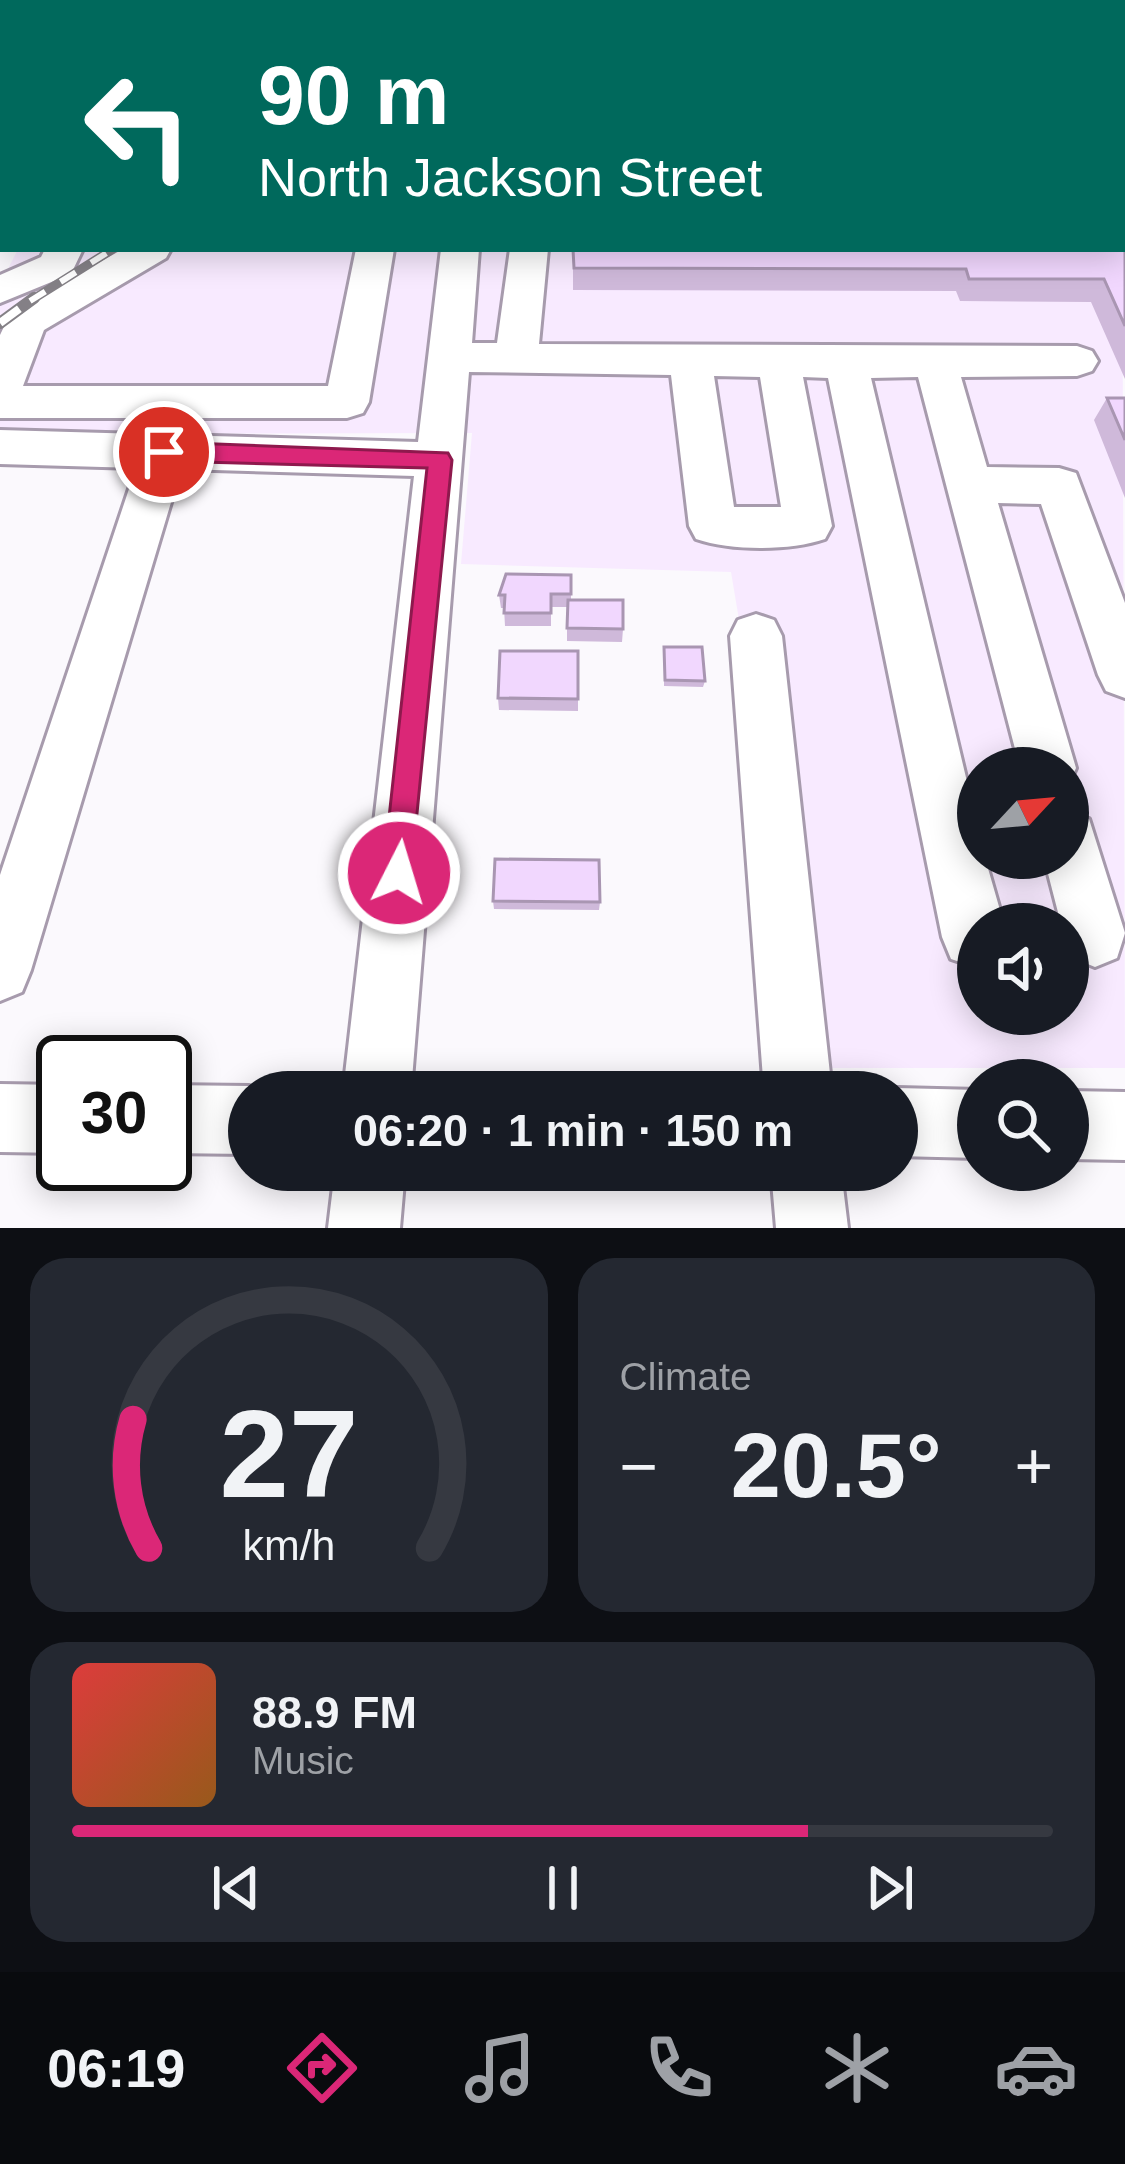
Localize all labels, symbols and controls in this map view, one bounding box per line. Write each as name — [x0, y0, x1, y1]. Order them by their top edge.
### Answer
icon: left — [60, 48, 216, 204]
text: 90 m — [258, 48, 449, 142]
text: North Jackson Street — [258, 147, 762, 207]
pin — [113, 401, 215, 503]
icon: arrive — [131, 419, 197, 485]
north arrow — [957, 747, 1089, 879]
map controls — [957, 747, 1089, 1191]
position arrow — [336, 810, 462, 936]
button: sound — [957, 903, 1089, 1035]
speed limit sign: 30 — [36, 1035, 192, 1191]
button: search — [957, 1059, 1089, 1191]
text: 06:20 · 1 min · 150 m — [353, 1105, 793, 1156]
text: Climate — [620, 1355, 752, 1398]
text: 27 — [219, 1384, 358, 1523]
text: 20.5° — [731, 1416, 942, 1516]
text: − — [620, 1429, 658, 1503]
text: + — [1014, 1429, 1053, 1503]
text: km/h — [242, 1521, 335, 1569]
text: 88.9 FM — [252, 1687, 417, 1738]
text: Music — [252, 1739, 354, 1782]
icon: previous — [203, 1855, 269, 1921]
icon: pause — [530, 1855, 596, 1921]
icon: next — [857, 1855, 923, 1921]
icon: directions — [280, 2026, 364, 2110]
icon: music — [458, 2026, 542, 2110]
icon: phone — [637, 2026, 721, 2110]
icon: climate — [815, 2026, 899, 2110]
icon: car — [994, 2026, 1078, 2110]
text: 06:19 — [47, 2038, 185, 2098]

